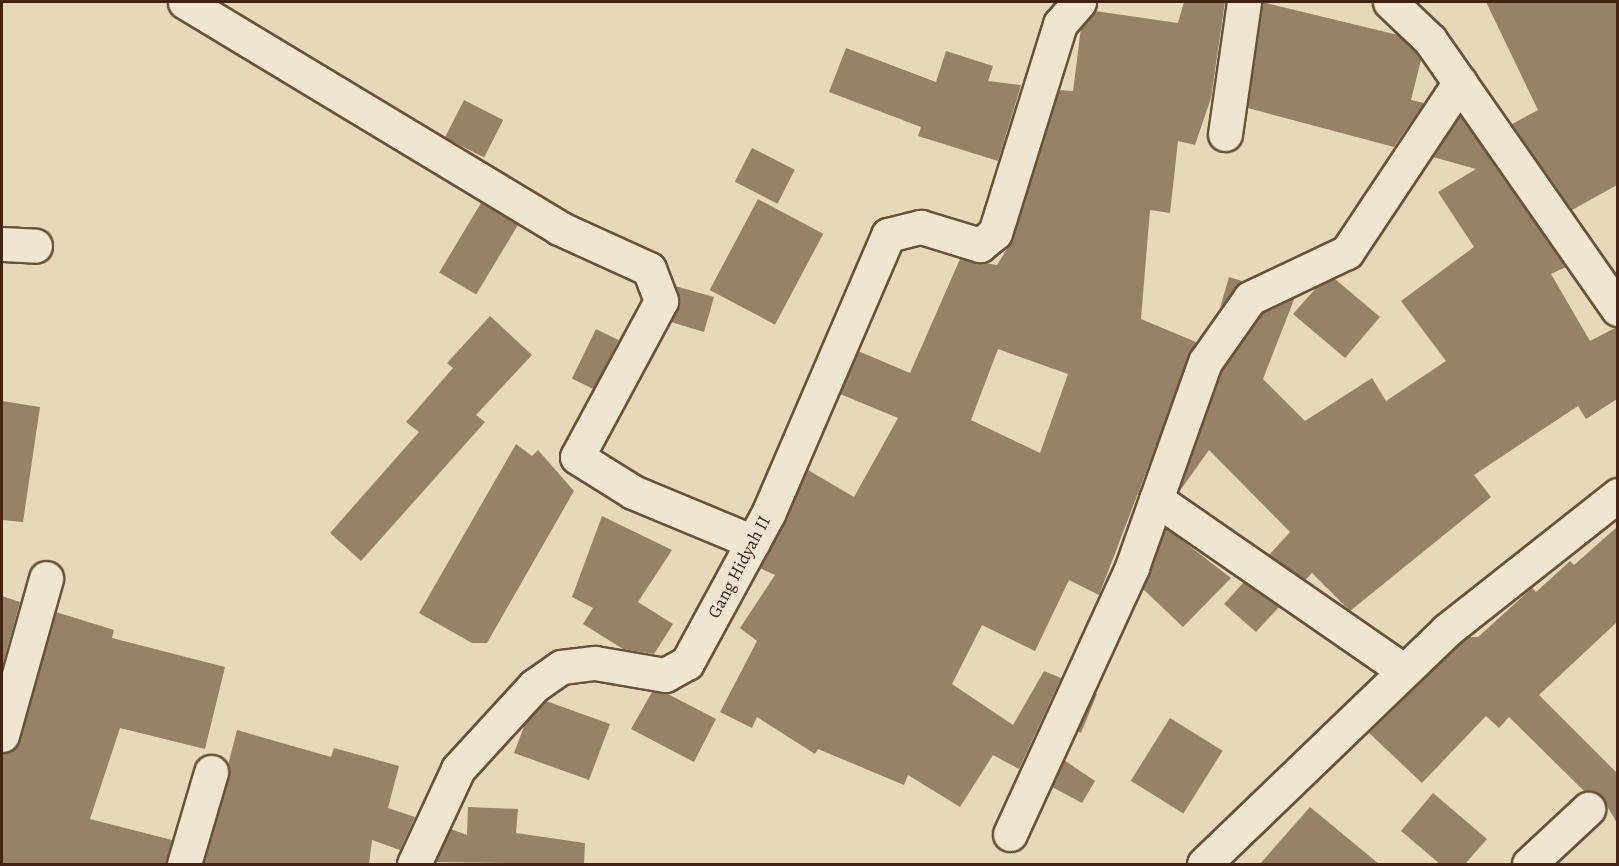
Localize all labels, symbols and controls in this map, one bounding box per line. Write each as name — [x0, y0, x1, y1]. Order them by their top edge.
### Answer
street label: Gang Hidyah II — [703, 512, 775, 622]

